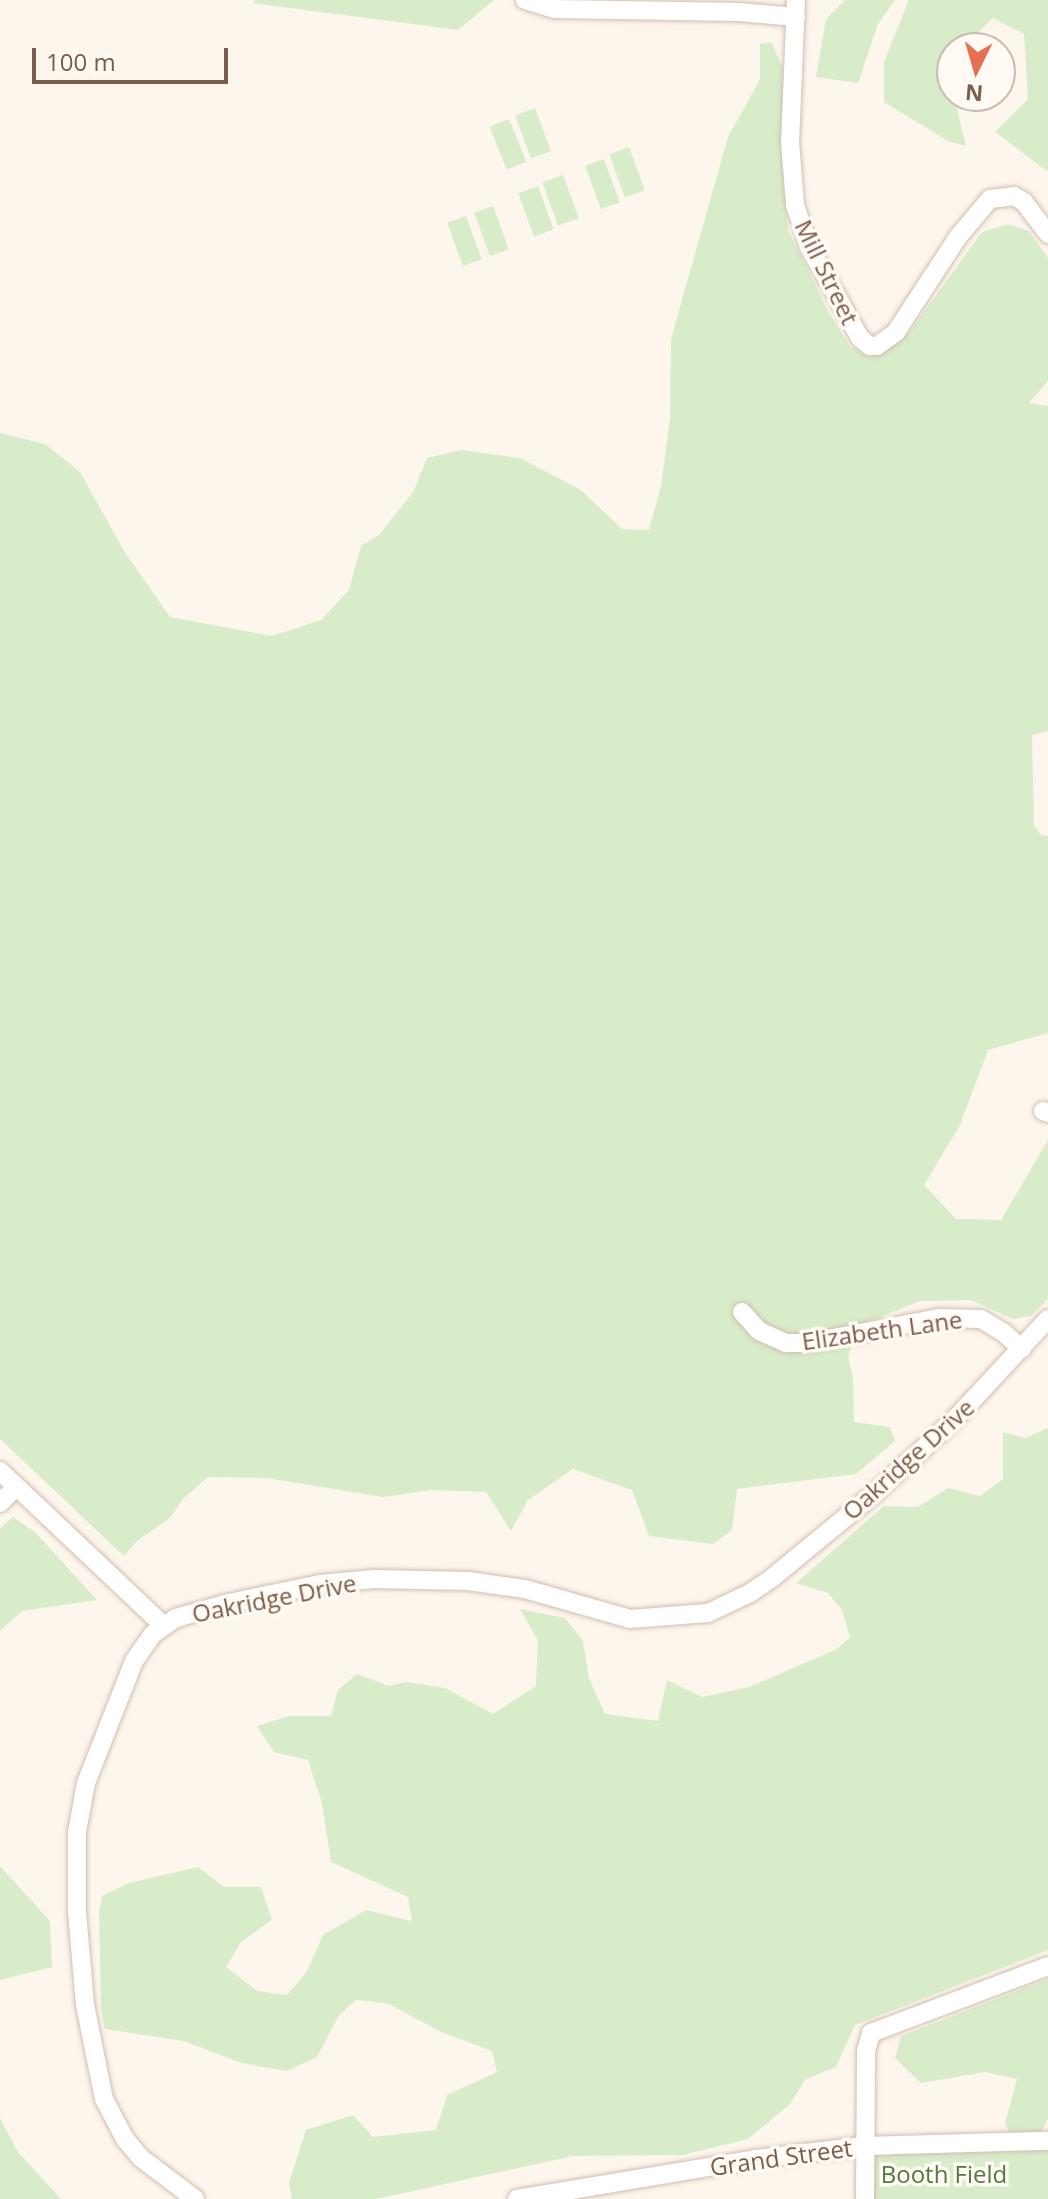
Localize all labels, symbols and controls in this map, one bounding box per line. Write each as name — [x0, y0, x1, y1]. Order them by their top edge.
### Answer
scale bar — [36, 32, 232, 82]
north arrow — [936, 32, 1016, 112]
text: 100 m — [46, 45, 116, 78]
text: N — [964, 78, 984, 110]
street label: Mill Street — [789, 215, 865, 329]
street label: Elizabeth Lane — [800, 1304, 964, 1356]
street label: Oakridge Drive — [836, 1393, 980, 1525]
street label: Oakridge Drive — [189, 1568, 359, 1628]
street label: Grand Street — [708, 2133, 854, 2181]
park label: Booth Field — [881, 2160, 1007, 2188]

